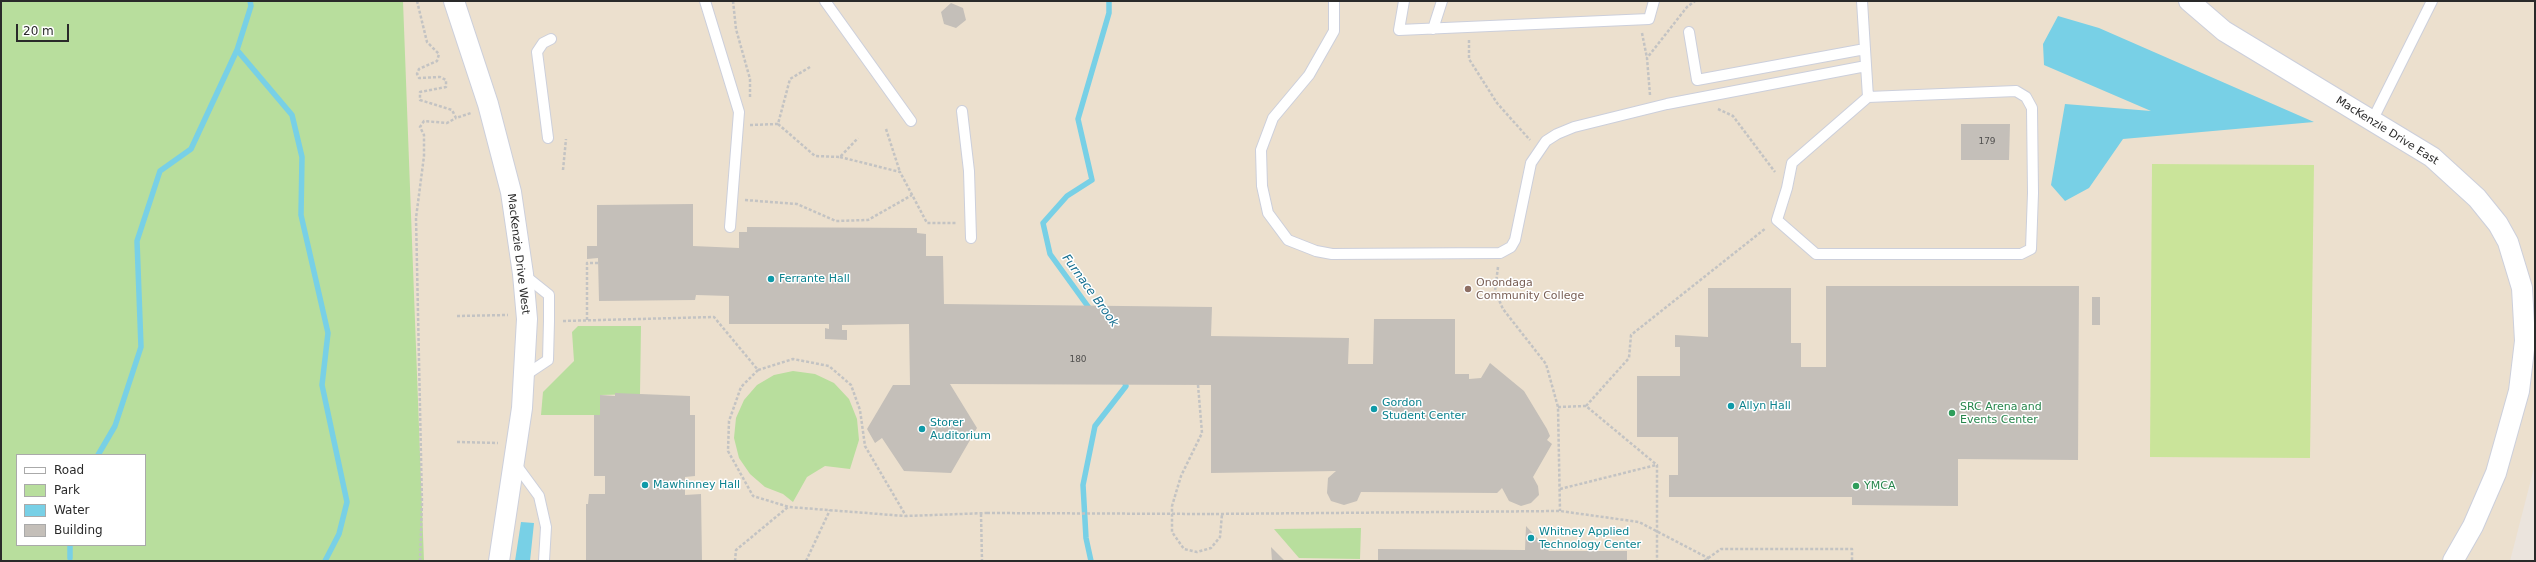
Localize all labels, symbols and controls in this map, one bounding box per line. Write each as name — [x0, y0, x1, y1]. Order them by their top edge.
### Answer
scale bar — [18, 16, 71, 42]
text: 20 m — [23, 24, 54, 38]
street label: MacKenzie Drive East — [2333, 94, 2441, 168]
house number: 179 — [1978, 137, 1996, 147]
street label: MacKenzie Drive West — [504, 193, 532, 315]
water label: Furnace Brook — [1059, 252, 1121, 330]
place label: Ferrante Hall — [779, 272, 850, 286]
marker: Ferrante Hall — [766, 274, 776, 284]
place label: Onondaga Community College — [1476, 276, 1584, 302]
marker: Onondaga Community College — [1463, 284, 1473, 294]
house number: 180 — [1069, 355, 1087, 365]
place label: Gordon Student Center — [1382, 396, 1466, 422]
place label: Allyn Hall — [1739, 399, 1791, 413]
place label: SRC Arena and Events Center — [1960, 400, 2042, 426]
marker: Allyn Hall — [1726, 401, 1736, 411]
marker: Gordon Student Center — [1369, 404, 1379, 414]
marker: SRC Arena and Events Center — [1947, 408, 1957, 418]
place label: Storer Auditorium — [930, 416, 991, 442]
marker: Storer Auditorium — [917, 424, 927, 434]
legend — [16, 454, 146, 546]
text: Road — [54, 463, 84, 477]
place label: Mawhinney Hall — [653, 478, 740, 492]
place label: YMCA — [1864, 479, 1895, 493]
marker: Mawhinney Hall — [640, 480, 650, 490]
marker: YMCA — [1851, 481, 1861, 491]
text: Park — [54, 483, 80, 497]
text: Water — [54, 503, 89, 517]
text: Building — [54, 523, 103, 537]
place label: Whitney Applied Technology Center — [1539, 525, 1641, 551]
marker: Whitney Applied Technology Center — [1526, 533, 1536, 543]

